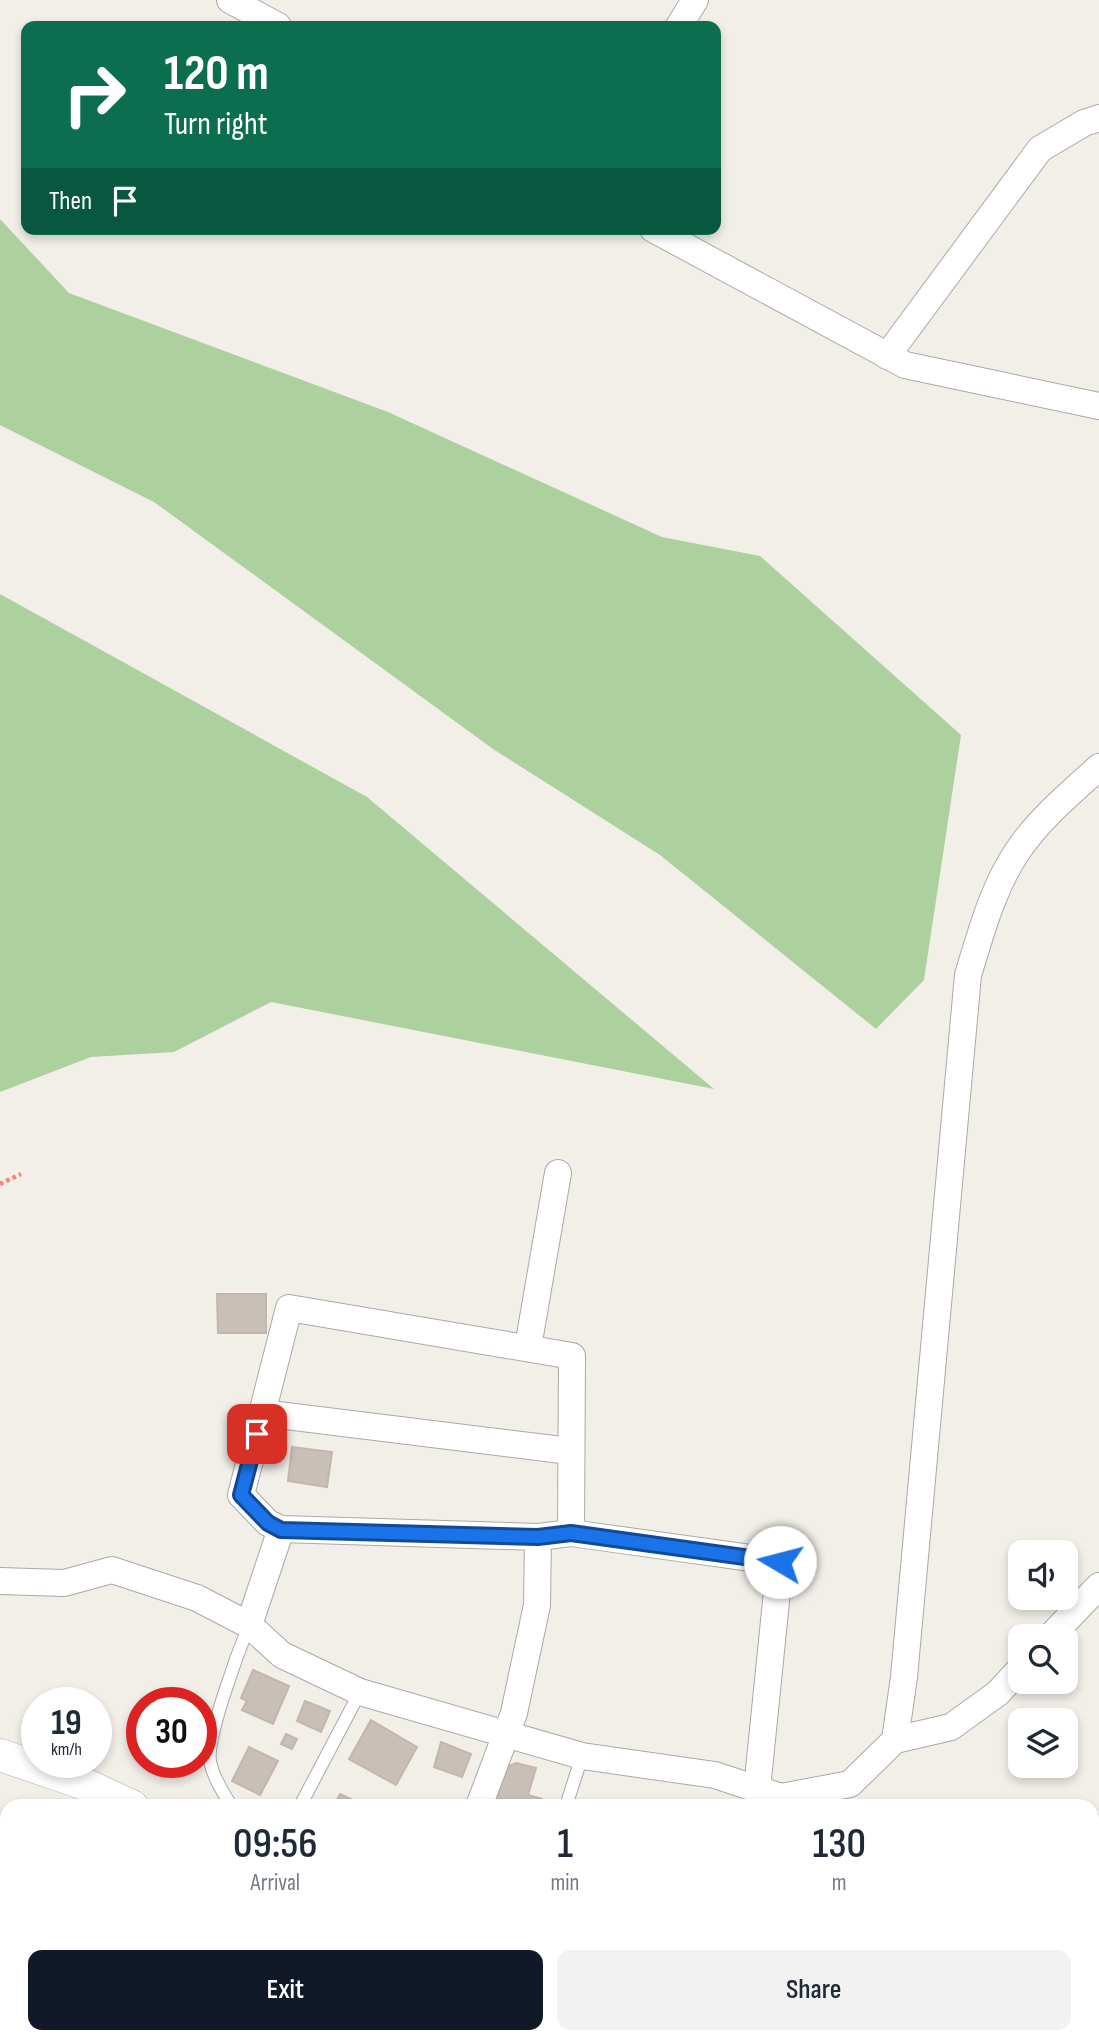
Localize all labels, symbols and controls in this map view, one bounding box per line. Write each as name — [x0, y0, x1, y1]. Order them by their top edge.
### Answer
text: 120 m — [164, 45, 269, 104]
icon: right — [49, 49, 140, 140]
text: Turn right — [164, 105, 268, 144]
icon: arrive — [106, 182, 144, 220]
text: Then — [49, 186, 92, 217]
pin — [227, 1404, 287, 1464]
icon: arrive — [238, 1415, 276, 1453]
position arrow — [743, 1525, 817, 1599]
map controls — [1008, 1540, 1078, 1778]
button: sound — [1008, 1540, 1078, 1610]
button: search — [1008, 1624, 1078, 1694]
speed limit sign: 30 — [126, 1687, 217, 1778]
text: 19 — [51, 1702, 82, 1745]
button: layers — [1008, 1708, 1078, 1778]
text: km/h — [51, 1739, 82, 1760]
text: 09:56 — [233, 1819, 318, 1870]
text: 1 — [557, 1819, 573, 1870]
text: 130 — [812, 1819, 866, 1870]
text: Arrival — [251, 1869, 300, 1897]
text: min — [551, 1869, 579, 1897]
text: m — [832, 1869, 847, 1897]
button: Exit — [28, 1950, 543, 2030]
button: Share — [557, 1950, 1071, 2030]

